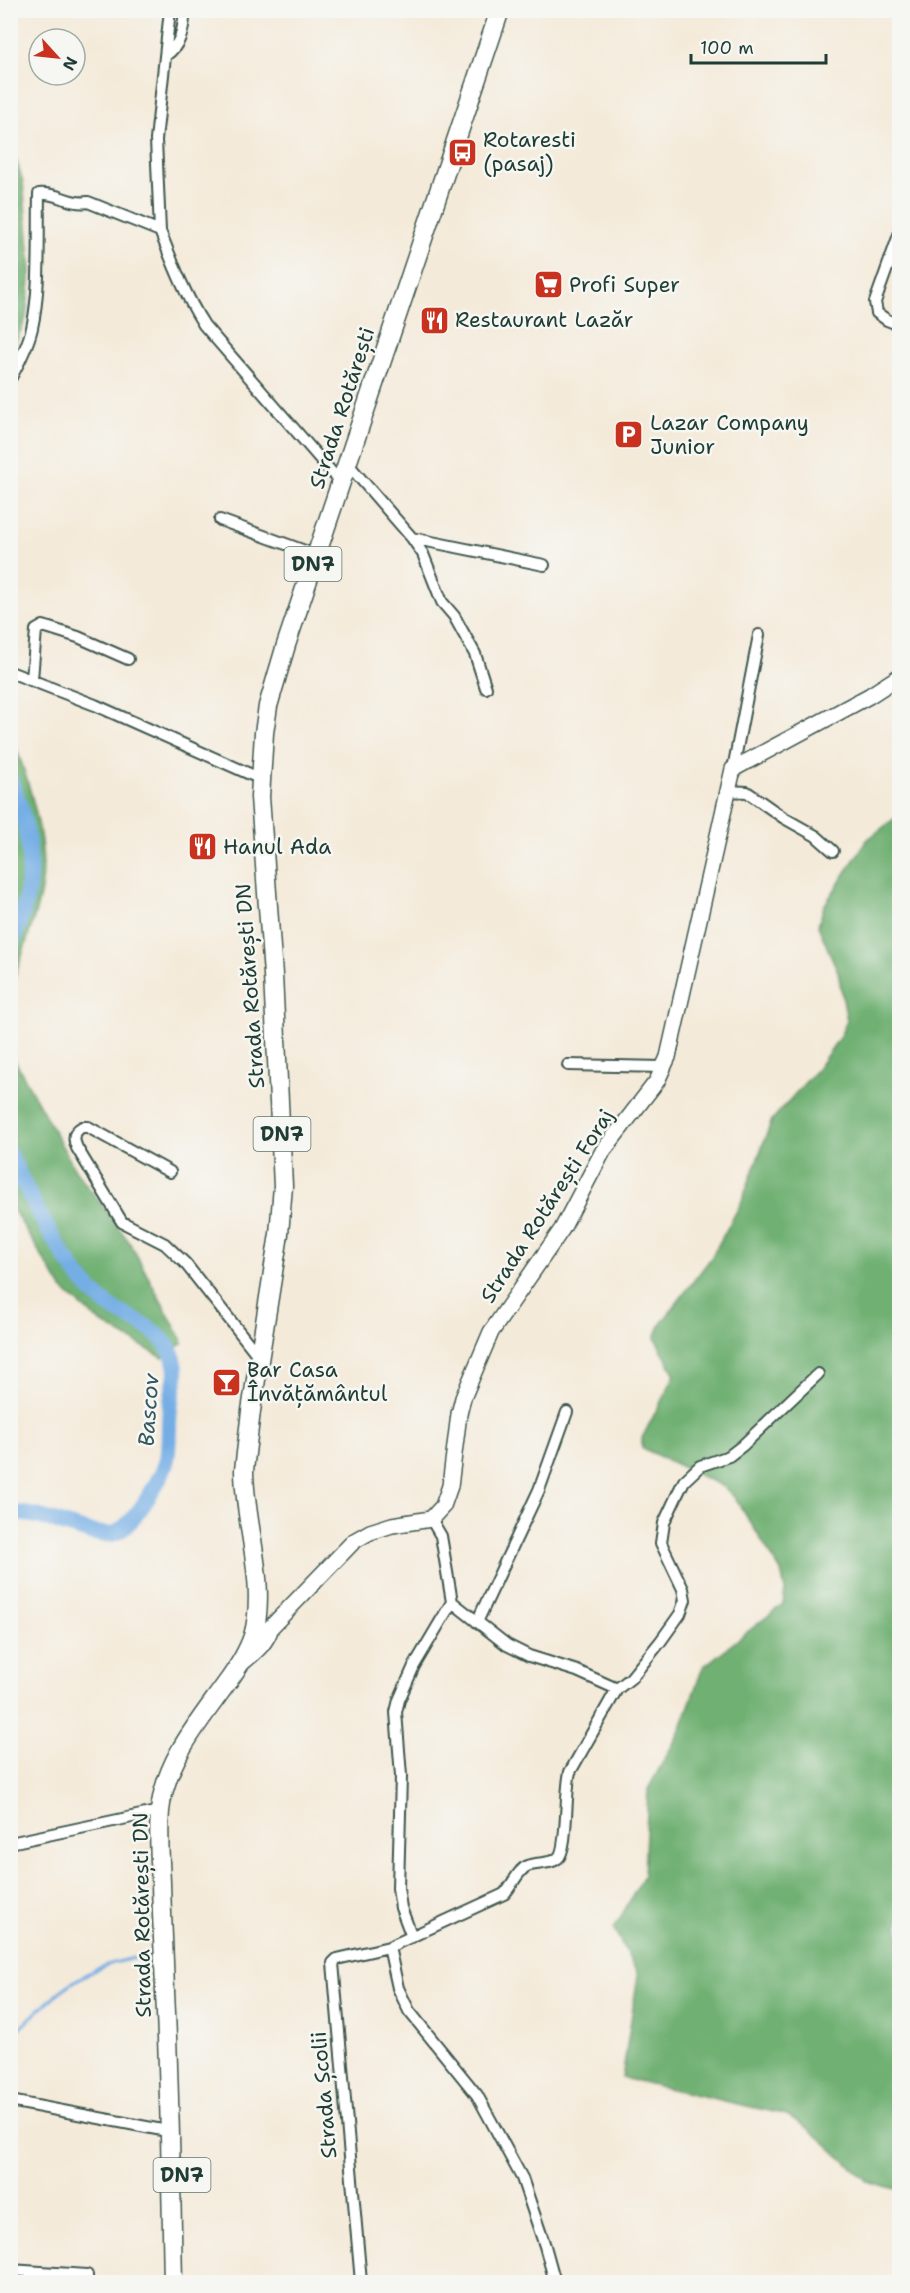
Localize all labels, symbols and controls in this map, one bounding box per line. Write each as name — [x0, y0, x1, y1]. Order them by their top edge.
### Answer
north arrow — [27, 27, 87, 87]
scale bar — [691, 27, 826, 65]
text: 100 m — [700, 36, 754, 60]
text: N — [58, 53, 82, 74]
place label: Rotaresti (pasaj) — [483, 126, 576, 178]
bus stop icon: Rotaresti (pasaj) — [446, 136, 478, 168]
supermarket icon: Profi Super — [532, 269, 564, 301]
place label: Profi Super — [569, 271, 680, 299]
restaurant icon: Restaurant Lazăr — [418, 304, 450, 336]
place label: Restaurant Lazăr — [455, 306, 634, 334]
street label: Strada Rotărești — [303, 324, 382, 493]
place label: Lazar Company Junior — [650, 409, 809, 461]
parking icon: Lazar Company Junior — [613, 419, 645, 451]
road number: DN7 — [284, 547, 342, 581]
restaurant icon: Hanul Ada — [186, 831, 218, 863]
place label: Hanul Ada — [223, 833, 331, 861]
street label: Strada Rotărești DN — [229, 883, 272, 1089]
street label: Strada Rotărești Foraj — [474, 1104, 621, 1309]
road number: DN7 — [254, 1117, 310, 1151]
place label: Bar Casa Învățământul — [247, 1356, 388, 1408]
bar icon: Bar Casa Învățământul — [210, 1366, 242, 1398]
water label: Bascov — [131, 1372, 166, 1448]
street label: Strada Rotărești DN — [126, 1812, 159, 2018]
street label: Strada Școlii — [304, 2030, 345, 2160]
road number: DN7 — [154, 2158, 210, 2192]

